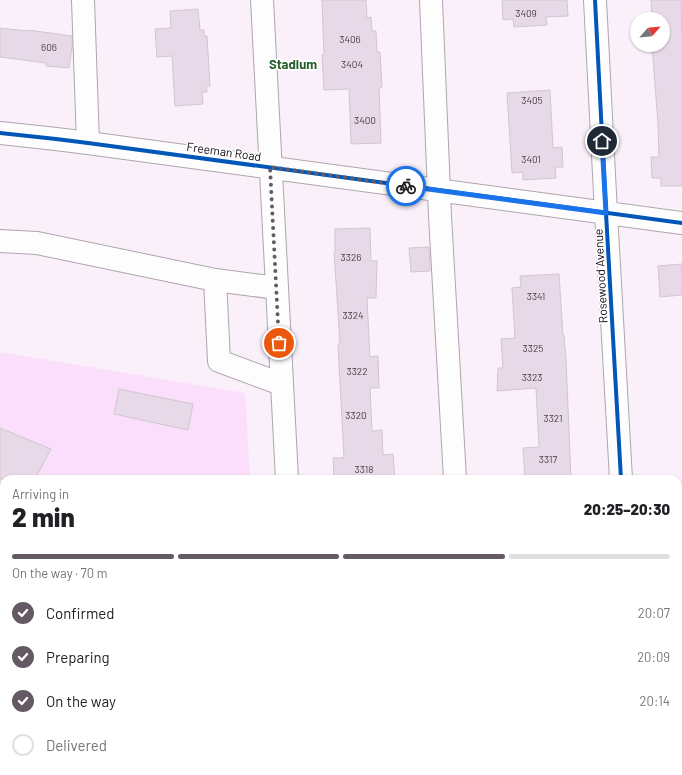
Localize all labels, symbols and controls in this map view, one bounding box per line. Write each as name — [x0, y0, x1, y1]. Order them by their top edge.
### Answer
house number: 3409 — [515, 7, 537, 19]
north arrow — [630, 12, 670, 52]
map controls — [630, 12, 670, 52]
house number: 3406 — [339, 33, 361, 45]
house number: 606 — [41, 41, 57, 53]
district label: Stadium — [269, 56, 317, 72]
house number: 3404 — [341, 58, 363, 70]
house number: 3405 — [521, 94, 543, 106]
house number: 3400 — [354, 114, 376, 126]
pin — [585, 124, 619, 158]
icon: home — [591, 130, 613, 152]
street label: Freeman Road — [186, 139, 262, 163]
house number: 3401 — [521, 153, 541, 165]
courier — [386, 166, 426, 206]
icon: bike — [395, 175, 417, 197]
street label: Rosewood Avenue — [591, 228, 609, 324]
house number: 3326 — [341, 251, 361, 263]
house number: 3341 — [527, 290, 545, 302]
house number: 3324 — [342, 309, 364, 321]
pin — [262, 326, 296, 360]
icon: bag — [268, 332, 290, 354]
house number: 3325 — [523, 342, 543, 354]
house number: 3322 — [346, 365, 368, 377]
house number: 3323 — [522, 371, 542, 383]
house number: 3320 — [345, 409, 367, 421]
house number: 3321 — [543, 412, 563, 424]
house number: 3317 — [539, 453, 557, 465]
house number: 3318 — [355, 463, 373, 475]
text: Arriving in — [12, 486, 69, 502]
text: 20:25–20:30 — [584, 500, 670, 518]
text: 2 min — [12, 501, 75, 532]
text: On the way · 70 m — [12, 565, 107, 581]
icon: check — [12, 602, 34, 624]
text: Confirmed — [46, 604, 114, 622]
text: 20:07 — [638, 605, 670, 621]
icon: check — [12, 646, 34, 668]
text: Preparing — [46, 648, 110, 666]
text: 20:09 — [637, 649, 670, 665]
icon: check — [12, 690, 34, 712]
text: On the way — [46, 692, 116, 710]
text: 20:14 — [640, 693, 670, 709]
text: Delivered — [46, 736, 107, 754]

